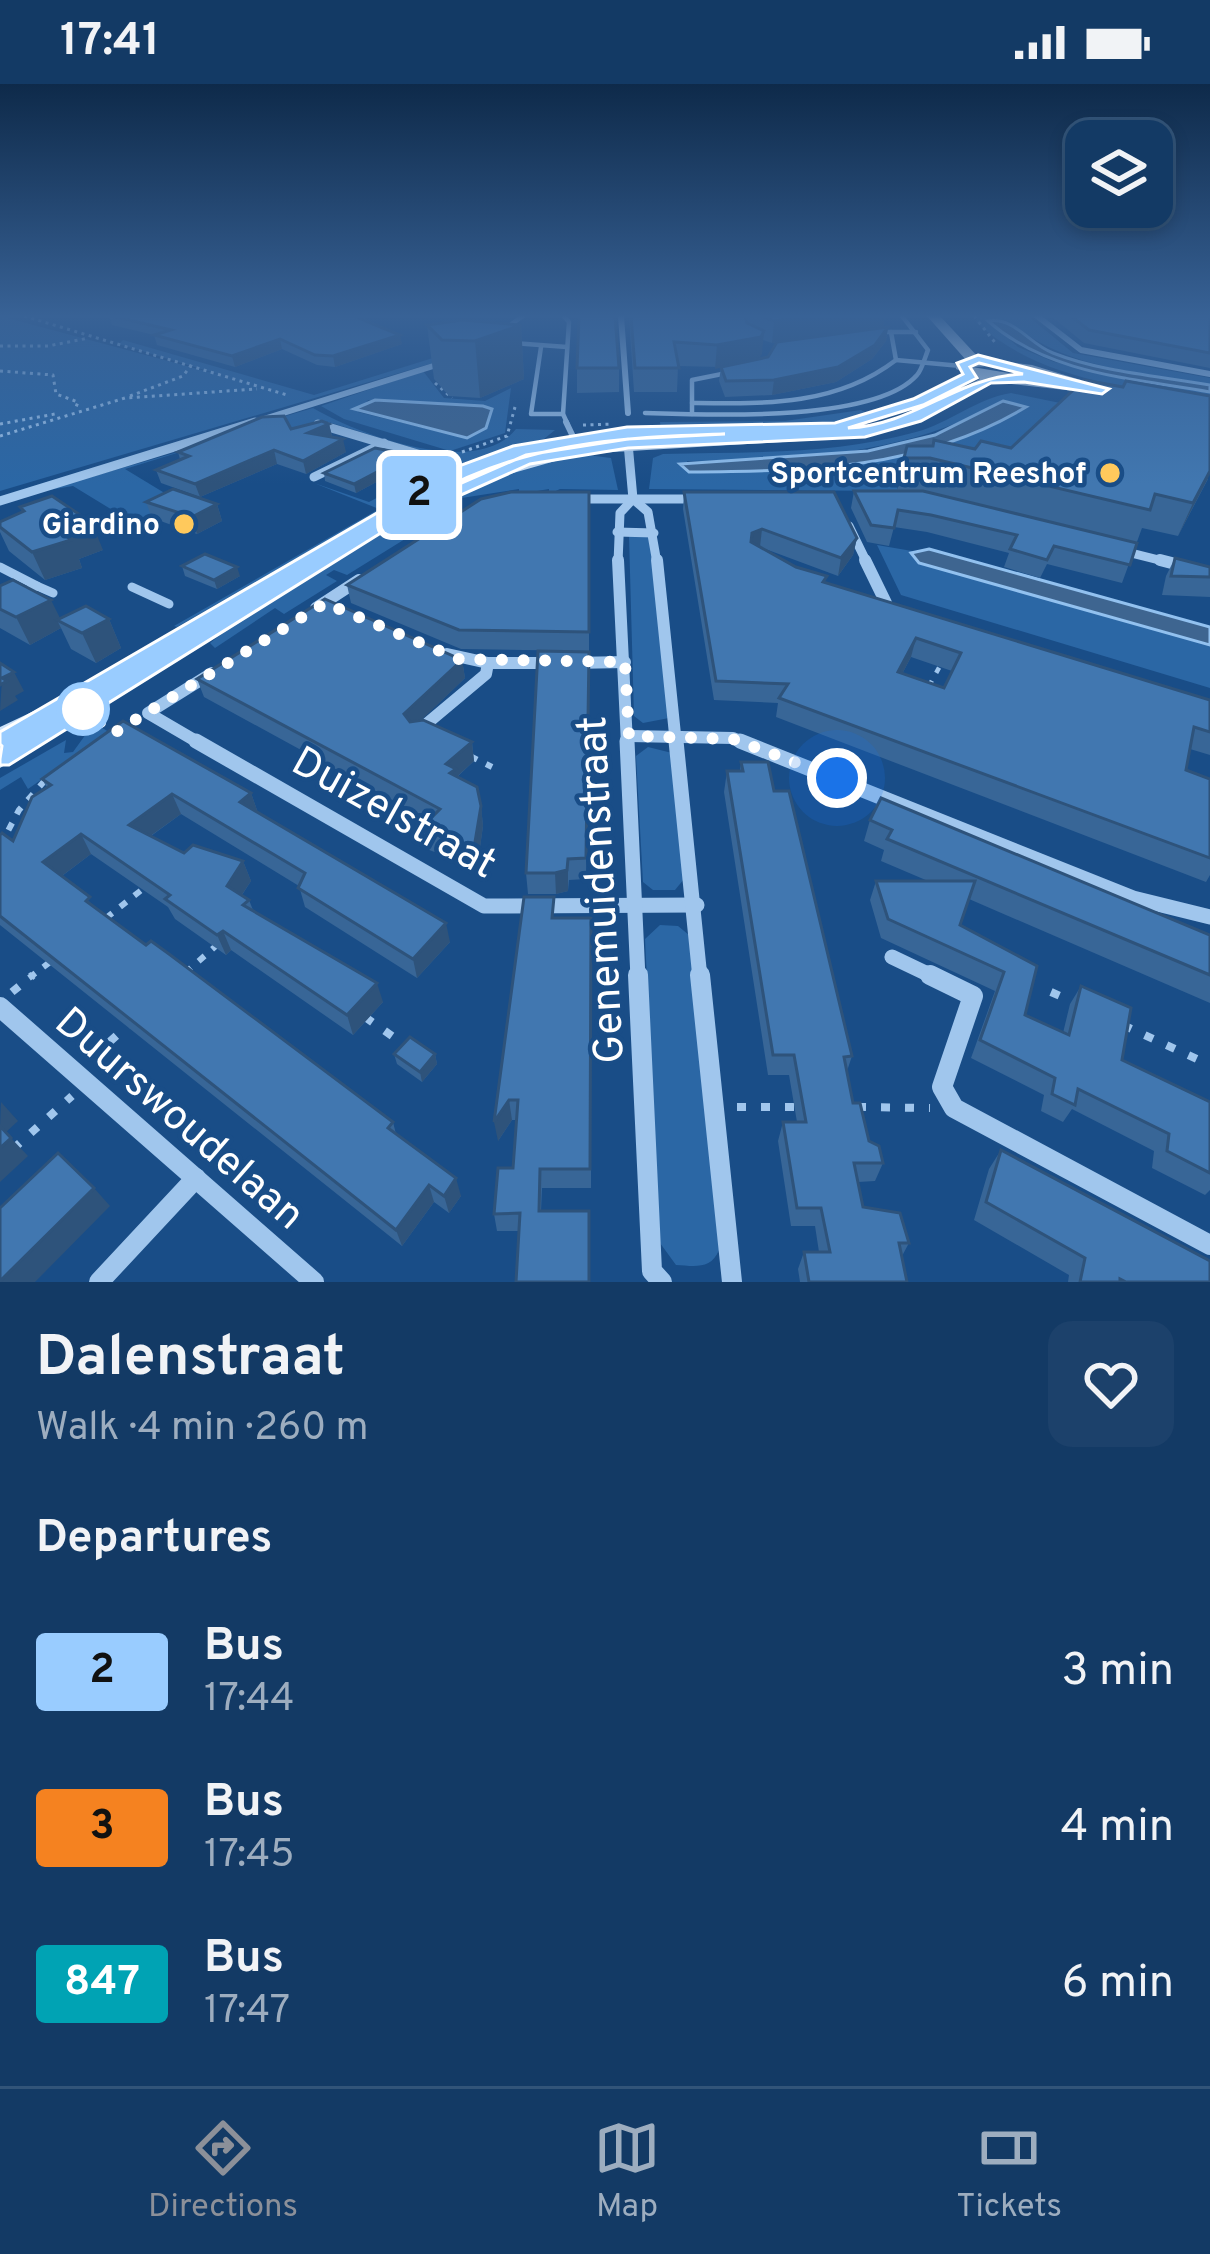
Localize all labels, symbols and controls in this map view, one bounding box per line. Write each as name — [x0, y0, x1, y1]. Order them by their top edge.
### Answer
text: 17:41 — [60, 14, 160, 71]
map controls — [1065, 120, 1173, 228]
button: layers — [1065, 120, 1173, 228]
line badge: 2 — [380, 456, 458, 534]
place label: Sportcentrum Reeshof — [770, 457, 1086, 494]
marker: Sportcentrum Reeshof — [1097, 460, 1123, 486]
text: 2 — [406, 468, 432, 521]
place label: Giardino — [42, 508, 160, 545]
marker: Giardino — [171, 511, 197, 537]
unlabelled marker — [58, 684, 108, 734]
street label: Genemuidenstraat — [568, 715, 639, 1065]
street label: Duizelstraat — [281, 737, 504, 893]
your location — [807, 748, 867, 808]
street label: Duurswoudelaan — [42, 997, 314, 1243]
button: heart — [1048, 1321, 1174, 1447]
text: Dalenstraat — [36, 1324, 345, 1396]
text: Walk · 4 min · 260 m — [36, 1405, 369, 1454]
text: Departures — [36, 1511, 272, 1568]
text: Bus — [204, 1619, 284, 1676]
text: 3 min — [1061, 1644, 1174, 1701]
text: 2 — [89, 1645, 115, 1698]
text: 17:44 — [204, 1676, 294, 1725]
text: Bus — [204, 1775, 284, 1832]
text: 4 min — [1061, 1800, 1174, 1857]
text: 3 — [89, 1801, 115, 1854]
text: 17:45 — [204, 1832, 294, 1881]
text: Bus — [204, 1931, 284, 1988]
text: 6 min — [1062, 1956, 1174, 2013]
text: 847 — [64, 1957, 140, 2010]
text: 17:47 — [204, 1988, 290, 2037]
tab: Directions — [148, 2115, 298, 2229]
tab: Map — [594, 2115, 660, 2229]
tab: Tickets — [956, 2115, 1062, 2229]

